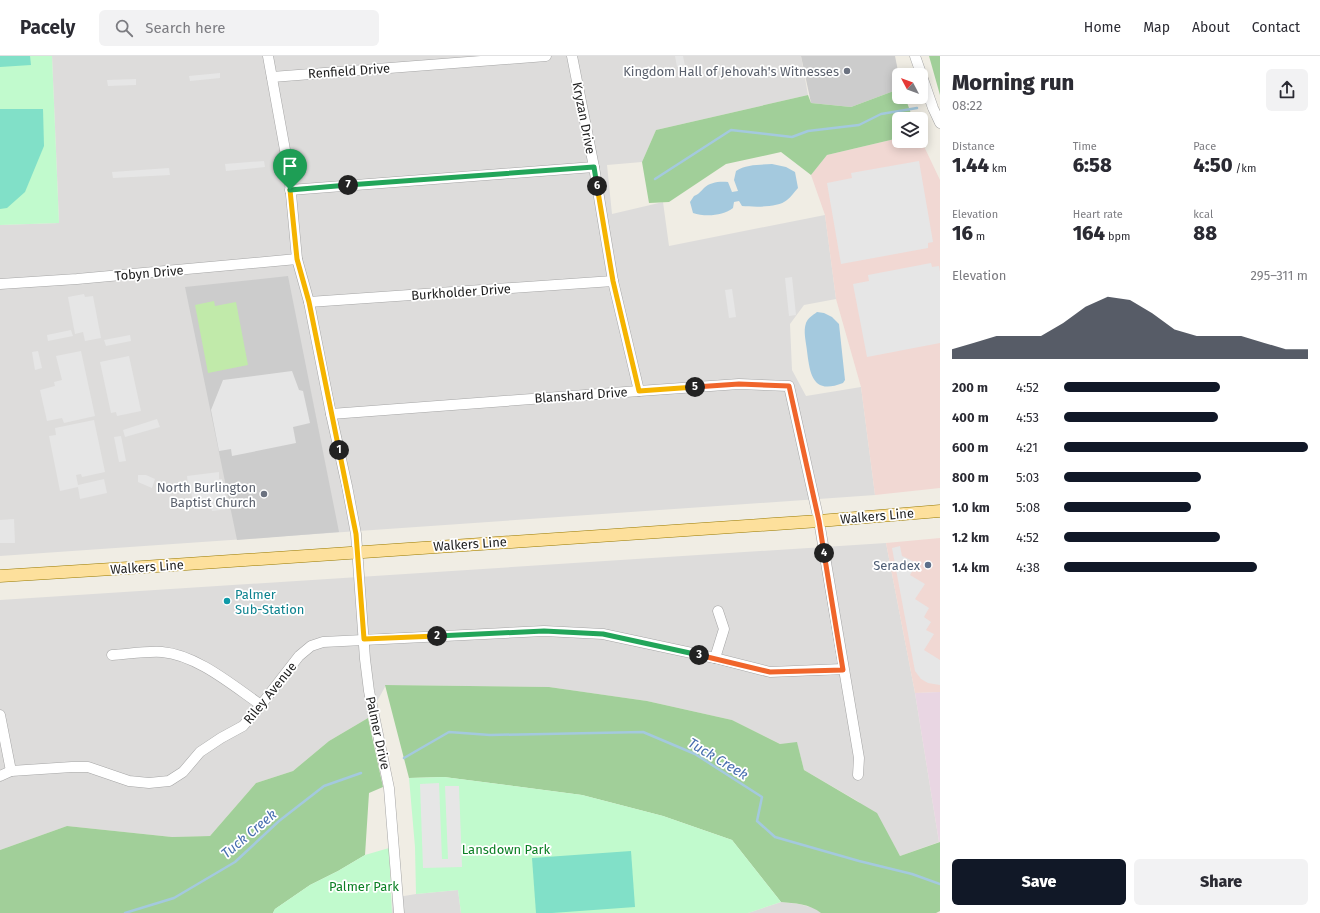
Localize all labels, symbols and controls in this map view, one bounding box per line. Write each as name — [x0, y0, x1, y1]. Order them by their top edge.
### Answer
search box — [99, 10, 379, 46]
text: Pacely — [20, 16, 75, 39]
icon: search — [113, 17, 135, 39]
text: Search here — [145, 19, 225, 37]
text: Home — [1084, 19, 1121, 36]
text: Map — [1143, 19, 1170, 36]
text: About — [1192, 19, 1230, 36]
text: Contact — [1252, 19, 1300, 36]
street label: Renfield Drive — [307, 61, 391, 81]
place label: Kingdom Hall of Jehovah's Witnesses — [623, 64, 839, 79]
marker: Kingdom Hall of Jehovah's Witnesses — [842, 66, 852, 76]
north arrow — [892, 68, 928, 104]
map controls — [892, 68, 928, 148]
text: Morning run — [952, 69, 1074, 96]
button: share — [1266, 69, 1308, 111]
street label: Kryzan Drive — [570, 81, 598, 155]
text: 08:22 — [952, 98, 982, 113]
button: layers — [892, 112, 928, 148]
text: Distance — [952, 140, 995, 153]
text: Time — [1073, 140, 1097, 153]
text: Pace — [1193, 140, 1216, 153]
pin — [273, 149, 307, 190]
text: 1.44 — [952, 153, 989, 177]
text: 6:58 — [1073, 153, 1112, 177]
text: 4:50 — [1193, 153, 1233, 177]
icon: arrive — [279, 155, 301, 177]
text: km — [989, 162, 1007, 175]
text: /km — [1233, 162, 1256, 175]
pin: 7 — [338, 175, 358, 195]
pin: 6 — [587, 176, 607, 196]
text: 7 — [345, 178, 351, 191]
text: 6 — [594, 179, 600, 192]
text: Elevation — [952, 208, 998, 221]
text: Heart rate — [1073, 208, 1123, 221]
text: kcal — [1193, 208, 1213, 221]
text: 16 — [952, 221, 973, 245]
text: 164 — [1073, 221, 1105, 245]
text: 88 — [1193, 221, 1217, 245]
text: m — [973, 230, 985, 243]
text: bpm — [1105, 230, 1131, 243]
street label: Tobyn Drive — [114, 263, 184, 283]
text: Elevation — [952, 268, 1006, 283]
text: 295–311 m — [1251, 268, 1308, 283]
street label: Burkholder Drive — [411, 281, 511, 303]
pin: 5 — [685, 377, 705, 397]
text: 5 — [692, 380, 698, 393]
text: 200 m — [952, 380, 988, 395]
text: 4:52 — [1016, 380, 1039, 395]
street label: Blanshard Drive — [534, 384, 628, 406]
text: 400 m — [952, 410, 989, 425]
text: 4:53 — [1016, 410, 1039, 425]
pin: 1 — [329, 440, 349, 460]
text: 600 m — [952, 440, 989, 455]
text: 4:21 — [1016, 440, 1038, 455]
text: 1 — [336, 443, 342, 456]
text: 800 m — [952, 470, 989, 485]
text: 5:03 — [1016, 470, 1039, 485]
place label: North Burlington Baptist Church — [157, 480, 256, 510]
marker: North Burlington Baptist Church — [259, 489, 269, 499]
text: 1.0 km — [952, 500, 990, 515]
text: 5:08 — [1016, 500, 1040, 515]
street label: Walkers Line — [840, 505, 914, 527]
text: 1.2 km — [952, 530, 989, 545]
text: 4:52 — [1016, 530, 1039, 545]
street label: Walkers Line — [433, 534, 507, 554]
pin: 4 — [814, 543, 834, 563]
text: 4 — [821, 546, 827, 559]
street label: Walkers Line — [110, 557, 184, 577]
place label: Seradex — [873, 558, 921, 573]
marker: Seradex — [923, 560, 933, 570]
text: 1.4 km — [952, 560, 989, 575]
text: 4:38 — [1016, 560, 1040, 575]
place label: Palmer Sub-Station — [235, 587, 304, 617]
marker: Palmer Sub-Station — [222, 596, 232, 606]
pin: 2 — [427, 626, 447, 646]
text: 2 — [434, 629, 440, 642]
pin: 3 — [689, 645, 709, 665]
text: 3 — [696, 648, 702, 661]
street label: Riley Avenue — [240, 659, 300, 727]
street label: Palmer Drive — [363, 695, 393, 771]
water label: Tuck Creek — [685, 734, 751, 784]
water label: Tuck Creek — [218, 806, 280, 862]
park label: Lansdown Park — [462, 842, 551, 857]
button: Save — [952, 859, 1126, 905]
button: Share — [1134, 859, 1308, 905]
park label: Palmer Park — [329, 879, 399, 894]

